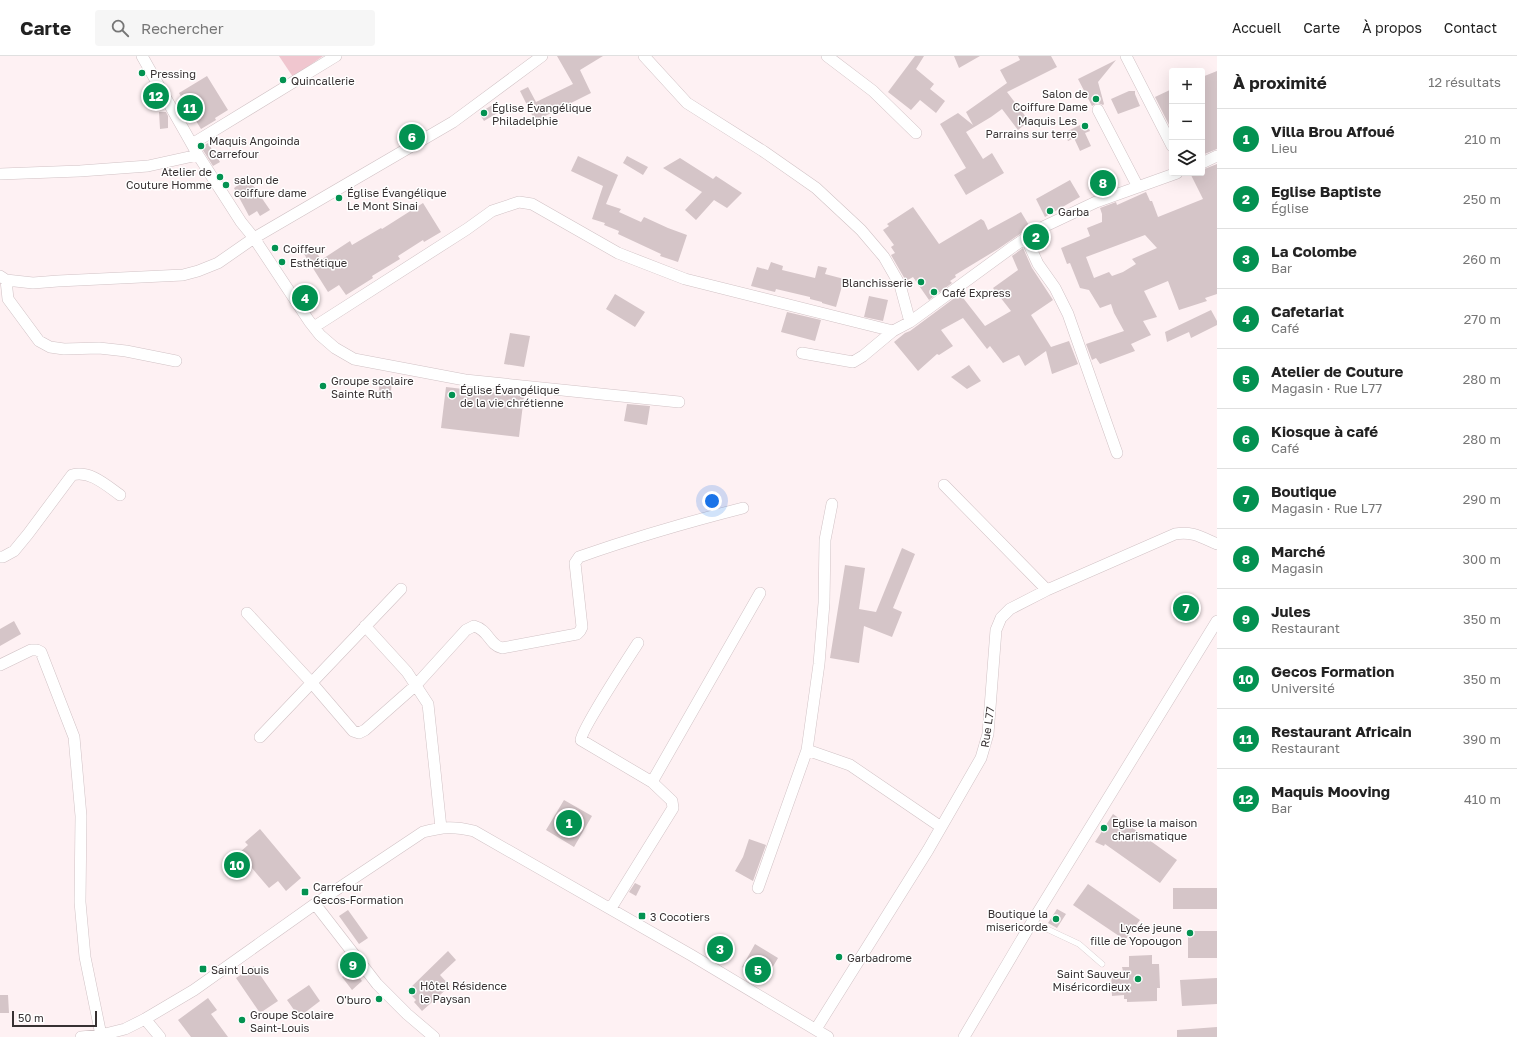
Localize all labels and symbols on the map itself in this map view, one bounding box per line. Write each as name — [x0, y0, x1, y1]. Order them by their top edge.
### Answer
place label: Pressing — [150, 67, 196, 80]
marker: Pressing — [137, 68, 147, 78]
place label: Quincallerie — [291, 74, 355, 87]
marker: Quincallerie — [278, 75, 288, 85]
pin: 12 — [143, 81, 169, 111]
place label: Salon de Coiffure Dame — [1013, 87, 1088, 113]
pin: 11 — [177, 93, 203, 123]
marker: Salon de Coiffure Dame — [1091, 94, 1101, 104]
place label: Église Évangélique Philadelphie — [492, 101, 592, 127]
marker: Église Évangélique Philadelphie — [479, 108, 489, 118]
place label: Maquis Les Parrains sur terre — [986, 114, 1077, 140]
marker: Maquis Les Parrains sur terre — [1080, 121, 1090, 131]
pin: 6 — [399, 122, 425, 152]
place label: Maquis Angoinda Carrefour — [209, 134, 300, 160]
marker: Maquis Angoinda Carrefour — [196, 141, 206, 151]
place label: Atelier de Couture Homme — [126, 165, 212, 191]
pin: 8 — [1090, 168, 1116, 198]
marker: Atelier de Couture Homme — [215, 172, 225, 182]
place label: salon de coiffure dame — [234, 173, 307, 199]
marker: salon de coiffure dame — [221, 180, 231, 190]
place label: Église Évangélique Le Mont Sinai — [347, 186, 447, 212]
marker: Église Évangélique Le Mont Sinai — [334, 193, 344, 203]
place label: Garba — [1058, 205, 1089, 218]
marker: Garba — [1045, 206, 1055, 216]
pin: 2 — [1023, 222, 1049, 252]
place label: Coiffeur — [283, 242, 326, 255]
marker: Coiffeur — [270, 243, 280, 253]
place label: Esthétique — [290, 256, 347, 269]
marker: Esthétique — [277, 257, 287, 267]
place label: Blanchisserie — [842, 276, 913, 289]
marker: Blanchisserie — [916, 277, 926, 287]
pin: 4 — [292, 283, 318, 313]
place label: Café Express — [942, 286, 1011, 299]
marker: Café Express — [929, 287, 939, 297]
place label: Groupe scolaire Sainte Ruth — [331, 374, 414, 400]
marker: Groupe scolaire Sainte Ruth — [318, 381, 328, 391]
place label: Église Évangélique de la vie chrétienne — [460, 383, 564, 409]
marker: Église Évangélique de la vie chrétienne — [447, 390, 457, 400]
your location — [702, 491, 722, 511]
pin: 7 — [1173, 593, 1199, 623]
street label: Rue L77 — [978, 706, 996, 748]
pin: 1 — [556, 808, 582, 838]
place label: Eglise la maison charismatique — [1112, 816, 1197, 842]
marker: Eglise la maison charismatique — [1099, 823, 1109, 833]
pin: 10 — [224, 850, 250, 880]
place label: Carrefour Gecos-Formation — [313, 880, 404, 906]
marker: Carrefour Gecos-Formation — [300, 887, 310, 897]
place label: Boutique la misericorde — [986, 907, 1048, 933]
place label: 3 Cocotiers — [650, 910, 710, 923]
marker: 3 Cocotiers — [637, 911, 647, 921]
marker: Boutique la misericorde — [1051, 914, 1061, 924]
place label: Lycée jeune fille de Yopougon — [1090, 921, 1182, 947]
marker: Lycée jeune fille de Yopougon — [1185, 928, 1195, 938]
pin: 3 — [707, 934, 733, 964]
pin: 9 — [340, 950, 366, 980]
place label: Garbadrome — [847, 951, 912, 964]
marker: Garbadrome — [834, 952, 844, 962]
pin: 5 — [745, 955, 771, 985]
place label: Saint Louis — [211, 963, 269, 976]
marker: Saint Louis — [198, 964, 208, 974]
place label: Saint Sauveur Miséricordieux — [1053, 967, 1131, 993]
marker: Saint Sauveur Miséricordieux — [1133, 974, 1143, 984]
place label: Hôtel Résidence le Paysan — [420, 979, 507, 1005]
marker: Hôtel Résidence le Paysan — [407, 986, 417, 996]
place label: O'buro — [336, 993, 371, 1006]
marker: O'buro — [374, 994, 384, 1004]
place label: Groupe Scolaire Saint-Louis — [250, 1008, 334, 1034]
scale bar — [12, 1009, 97, 1028]
marker: Groupe Scolaire Saint-Louis — [237, 1015, 247, 1025]

